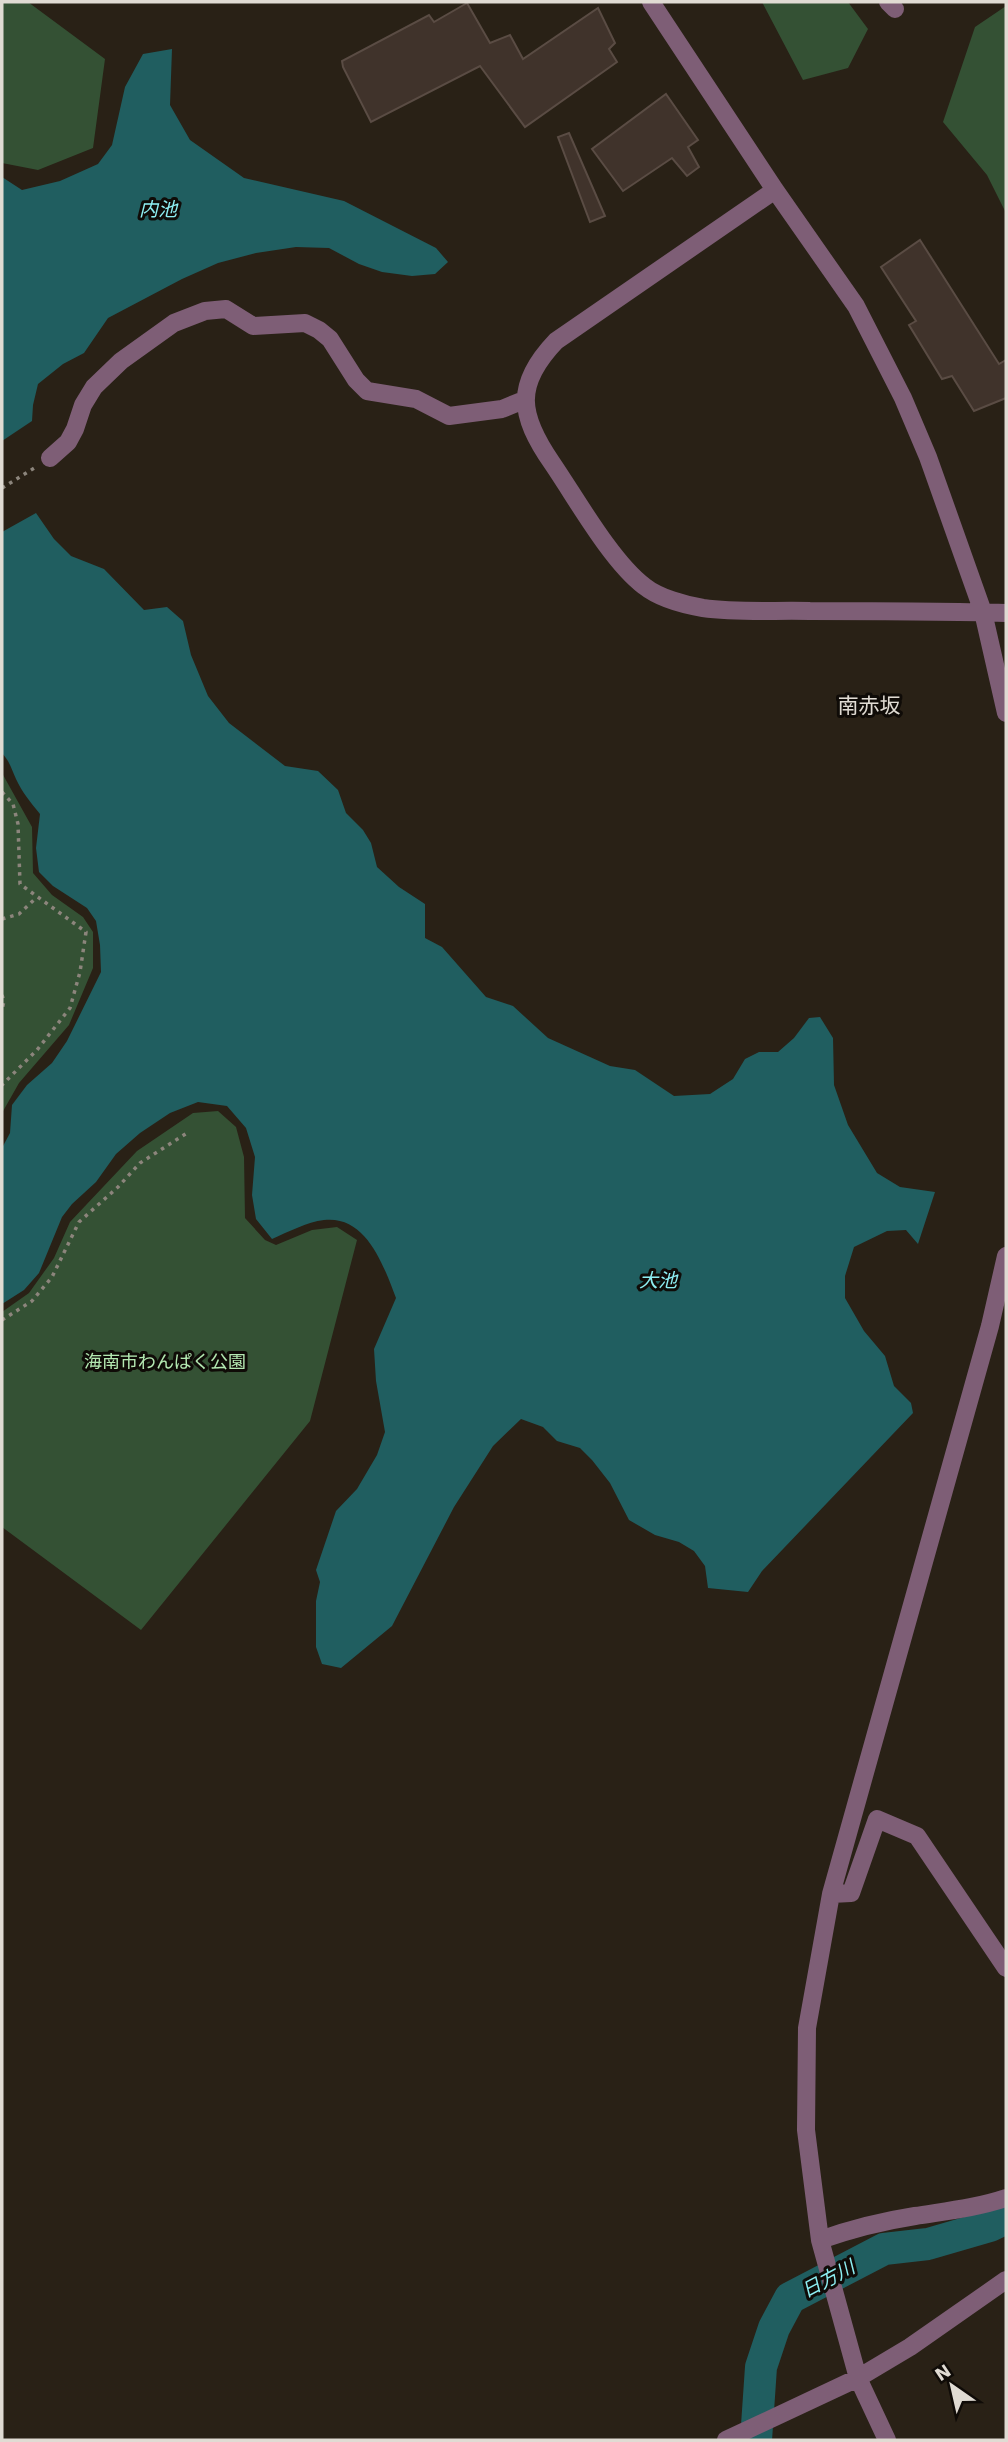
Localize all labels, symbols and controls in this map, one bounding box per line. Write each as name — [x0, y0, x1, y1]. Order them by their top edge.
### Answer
water label: 内池 — [139, 198, 179, 221]
district label: 南赤坂 — [838, 693, 901, 718]
water label: 大池 — [639, 1269, 679, 1292]
park label: 海南市わんぱく公園 — [84, 1351, 246, 1372]
water label: 日方川 — [797, 2255, 860, 2303]
north arrow — [917, 2351, 987, 2421]
text: N — [931, 2359, 955, 2386]

